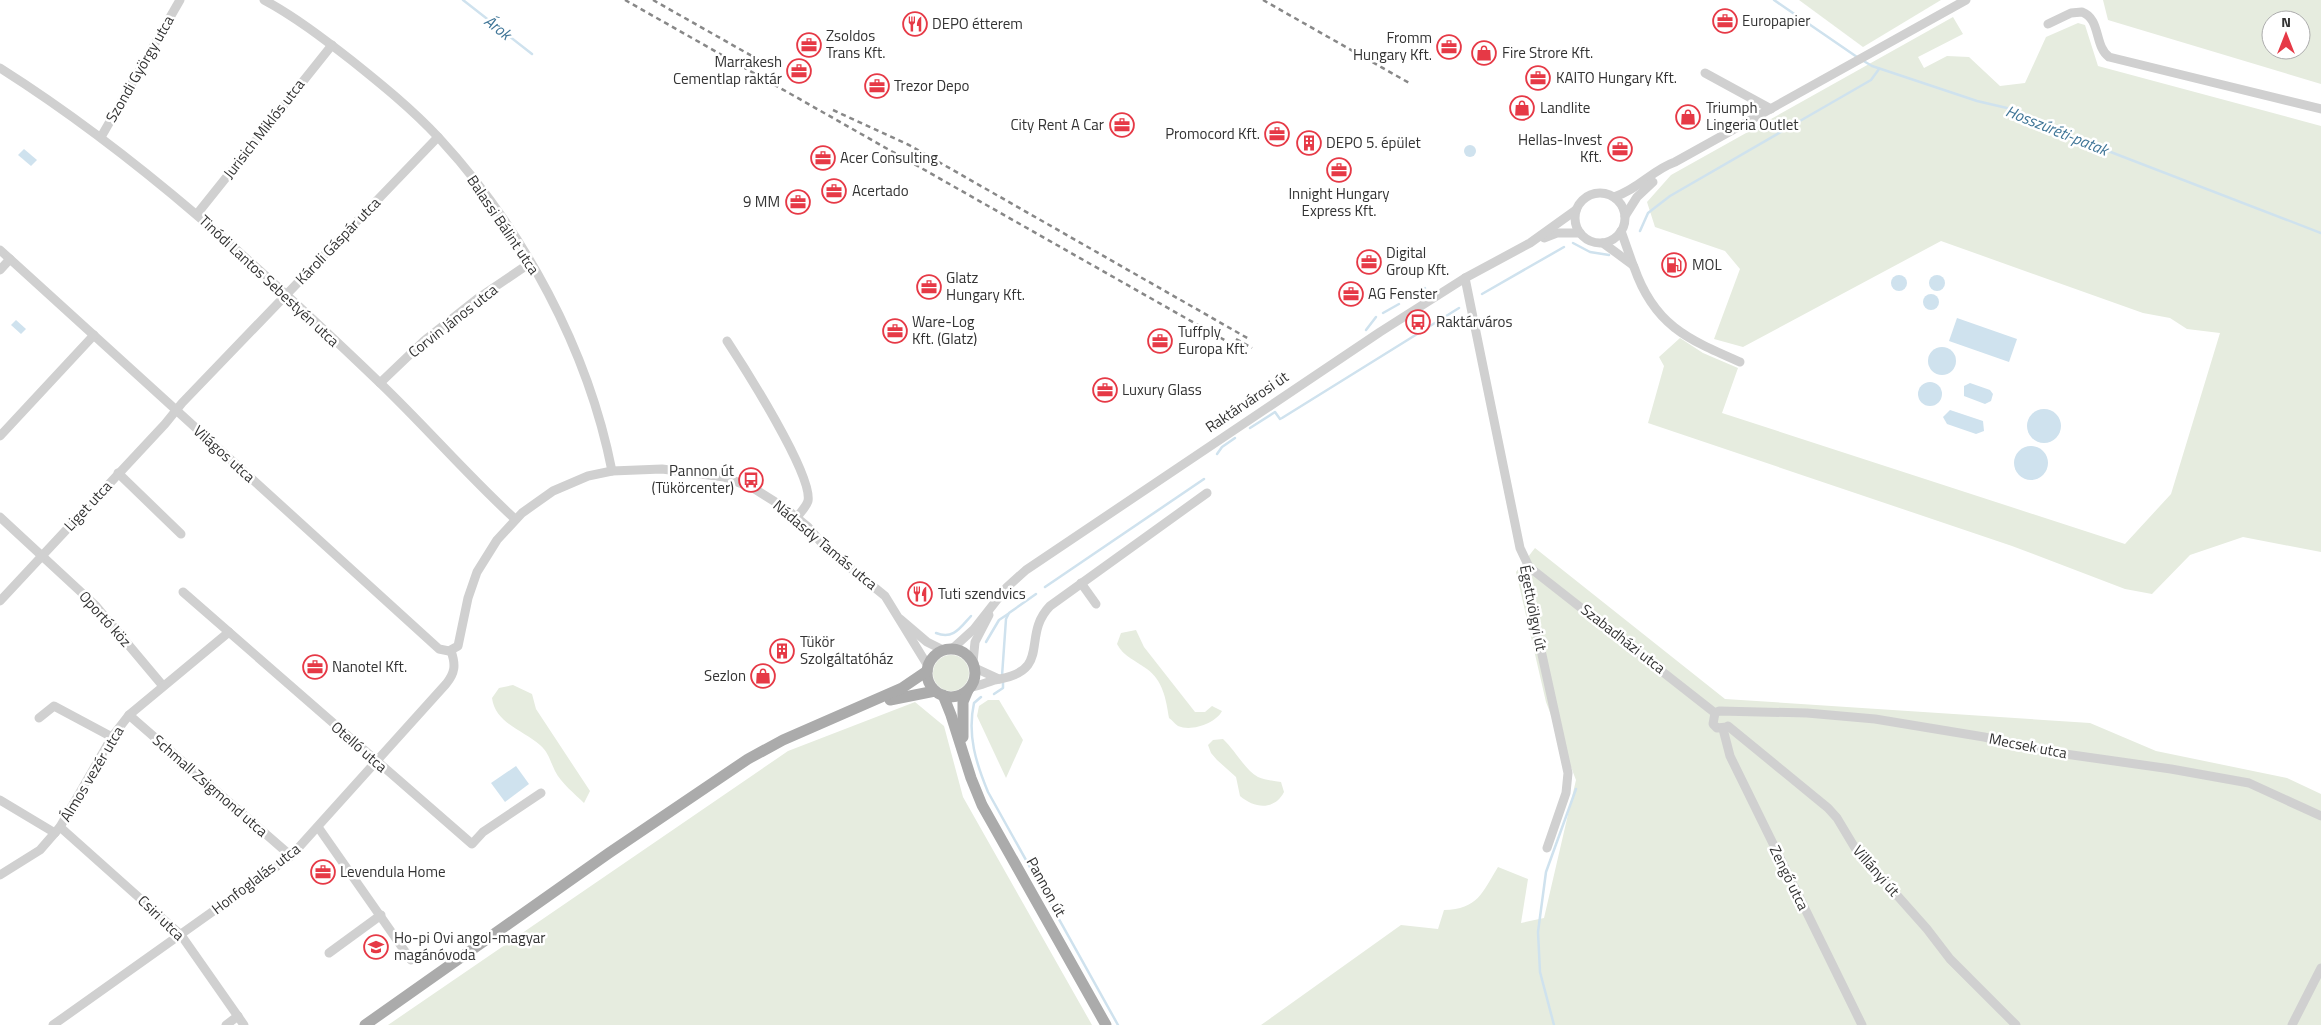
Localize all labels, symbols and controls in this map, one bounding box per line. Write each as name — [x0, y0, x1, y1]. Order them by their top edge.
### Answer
office icon: Europapier — [1712, 8, 1738, 34]
water label: Árok — [479, 9, 518, 46]
place label: Europapier — [1742, 9, 1810, 32]
north arrow — [2261, 10, 2311, 60]
street label: Szondi György utca — [100, 11, 180, 127]
restaurant icon: DEPO étterem — [902, 11, 928, 37]
text: N — [2281, 11, 2291, 32]
place label: DEPO étterem — [932, 12, 1023, 35]
place label: Zsoldos Trans Kft. — [826, 24, 886, 64]
place label: Fromm Hungary Kft. — [1353, 26, 1432, 66]
office icon: Zsoldos Trans Kft. — [796, 32, 822, 58]
office icon: Fromm Hungary Kft. — [1436, 34, 1462, 60]
shop icon: Fire Strore Kft. — [1471, 40, 1497, 66]
place label: Fire Strore Kft. — [1502, 41, 1593, 64]
place label: Marrakesh Cementlap raktár — [673, 50, 782, 90]
office icon: Marrakesh Cementlap raktár — [786, 58, 812, 84]
office icon: KAITO Hungary Kft. — [1525, 65, 1551, 91]
place label: KAITO Hungary Kft. — [1556, 66, 1677, 89]
office icon: Trezor Depo — [864, 73, 890, 99]
street label: Jurisich Miklós utca — [217, 74, 310, 183]
place label: Trezor Depo — [894, 74, 970, 97]
shop icon: Landlite — [1509, 95, 1535, 121]
place label: Landlite — [1540, 96, 1590, 119]
place label: Triumph Lingeria Outlet — [1706, 96, 1799, 136]
water label: Hosszúréti-patak — [2002, 99, 2113, 162]
shop icon: Triumph Lingeria Outlet — [1675, 104, 1701, 130]
office icon: City Rent A Car — [1109, 112, 1135, 138]
place label: City Rent A Car — [1010, 113, 1104, 136]
office icon: Promocord Kft. — [1264, 121, 1290, 147]
place label: Promocord Kft. — [1165, 122, 1260, 145]
place label: Hellas-Invest Kft. — [1518, 128, 1603, 168]
building icon: DEPO 5. épület — [1296, 130, 1322, 156]
place label: DEPO 5. épület — [1326, 131, 1421, 154]
office icon: Hellas-Invest Kft. — [1607, 136, 1633, 162]
office icon: Acer Consulting — [810, 145, 836, 171]
place label: Acer Consulting — [840, 146, 938, 169]
office icon: Innight Hungary Express Kft. — [1326, 157, 1352, 183]
street label: Balassi Bálint utca — [462, 170, 546, 279]
office icon: Acertado — [821, 178, 847, 204]
place label: Acertado — [852, 179, 909, 202]
place label: Innight Hungary Express Kft. — [1288, 182, 1390, 222]
office icon: 9 MM — [785, 189, 811, 215]
place label: 9 MM — [743, 190, 780, 213]
street label: Károli Gáspár utca — [290, 191, 386, 290]
street label: Tinódi Lantos Sebestyén utca — [194, 209, 345, 352]
place label: Digital Group Kft. — [1386, 241, 1449, 281]
office icon: Digital Group Kft. — [1356, 249, 1382, 275]
fuel station icon: MOL — [1661, 252, 1687, 278]
place label: MOL — [1692, 253, 1722, 276]
place label: Glatz Hungary Kft. — [946, 266, 1025, 306]
office icon: Glatz Hungary Kft. — [916, 274, 942, 300]
street label: Corvin János utca — [403, 278, 503, 363]
office icon: AG Fenster — [1338, 281, 1364, 307]
place label: AG Fenster — [1368, 282, 1438, 305]
bus stop icon: Raktárváros — [1405, 309, 1431, 335]
place label: Ware-Log Kft. (Glatz) — [912, 310, 977, 350]
place label: Raktárváros — [1436, 310, 1512, 333]
office icon: Ware-Log Kft. (Glatz) — [882, 318, 908, 344]
place label: Tuffply Europa Kft. — [1178, 320, 1248, 360]
office icon: Tuffply Europa Kft. — [1147, 328, 1173, 354]
street label: Raktárvárosi út — [1200, 365, 1294, 438]
office icon: Luxury Glass — [1092, 377, 1118, 403]
place label: Luxury Glass — [1122, 378, 1202, 401]
street label: Világos utca — [188, 420, 261, 488]
place label: Pannon út (Tükörcenter) — [652, 459, 735, 499]
bus stop icon: Pannon út (Tükörcenter) — [738, 467, 764, 493]
street label: Liget utca — [58, 475, 117, 536]
street label: Nádasdy Tamás utca — [768, 494, 883, 596]
street label: Égettvölgyi út — [1514, 563, 1553, 654]
restaurant icon: Tuti szendvics — [907, 581, 933, 607]
place label: Tuti szendvics — [938, 582, 1026, 605]
street label: Oportó köz — [74, 585, 137, 652]
street label: Szabadházi utca — [1576, 598, 1671, 679]
place label: Tükör Szolgáltatóház — [800, 630, 893, 670]
building icon: Tükör Szolgáltatóház — [769, 638, 795, 664]
office icon: Nanotel Kft. — [302, 654, 328, 680]
place label: Nanotel Kft. — [332, 655, 407, 678]
shop icon: Sezlon — [750, 663, 776, 689]
place label: Sezlon — [704, 664, 746, 687]
street label: Otelló utca — [326, 716, 393, 778]
street label: Álmos vezér utca — [54, 721, 129, 826]
street label: Mecsek utca — [1987, 727, 2070, 764]
street label: Schmall Zsigmond utca — [148, 729, 273, 843]
street label: Honfoglalás utca — [206, 837, 305, 920]
street label: Villányi út — [1848, 840, 1906, 902]
street label: Zengő utca — [1764, 841, 1815, 915]
street label: Pannon út — [1021, 853, 1073, 921]
office icon: Levendula Home — [310, 859, 336, 885]
place label: Levendula Home — [340, 860, 446, 883]
street label: Csiri utca — [133, 889, 190, 946]
place label: Ho-pi Ovi angol-magyar magánóvoda — [394, 926, 546, 966]
school or university icon: Ho-pi Ovi angol-magyar magánóvoda — [363, 934, 389, 960]

